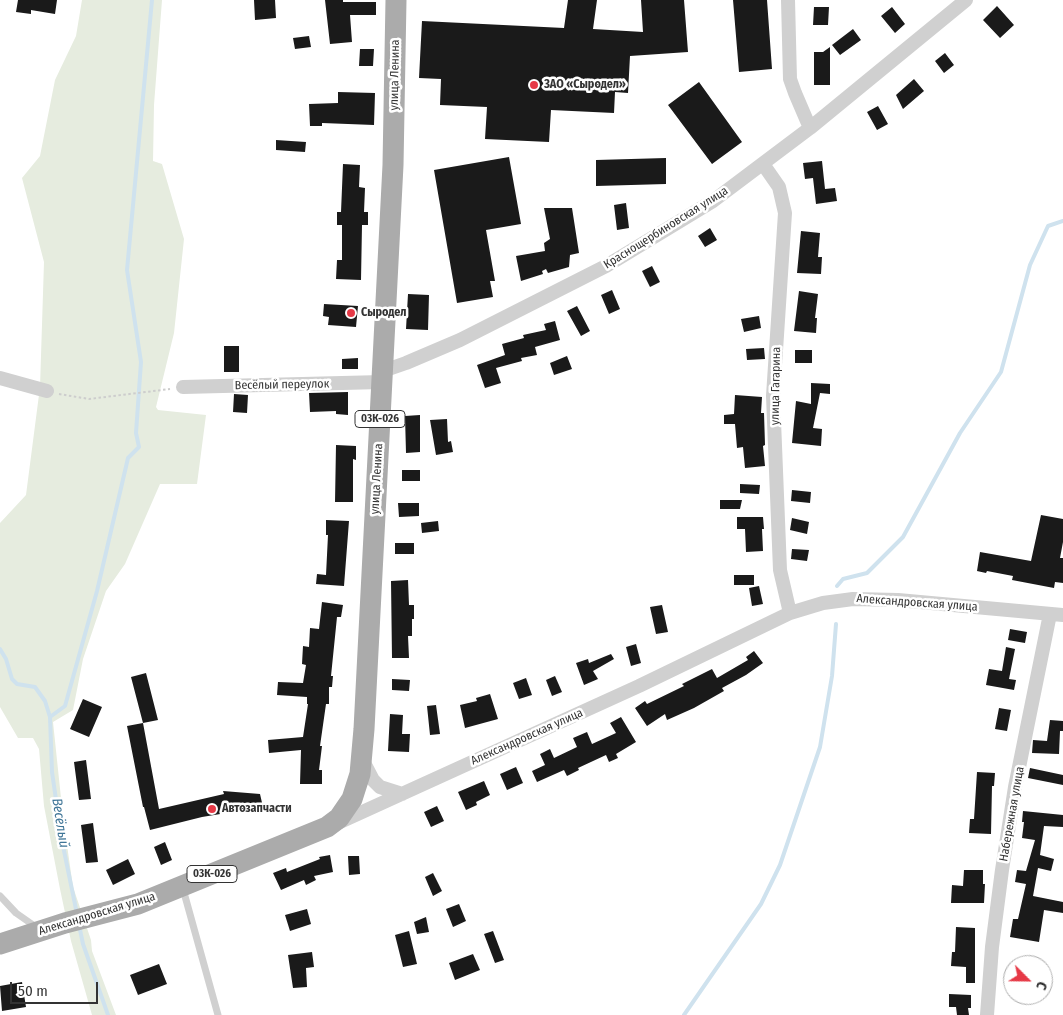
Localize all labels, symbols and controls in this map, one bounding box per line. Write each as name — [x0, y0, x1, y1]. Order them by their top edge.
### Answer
street label: улица Ленина — [387, 39, 403, 111]
place label: ЗАО «Сыродел» — [544, 78, 626, 92]
marker: ЗАО «Сыродел» — [528, 79, 540, 91]
street label: Краснощербиновская улица — [601, 184, 731, 272]
place label: Сыродел — [361, 306, 406, 320]
marker: Сыродел — [345, 307, 357, 319]
street label: улица Гагарина — [768, 347, 784, 425]
street label: Весёлый переулок — [235, 377, 329, 393]
road number: 03К-026 — [355, 410, 405, 428]
street label: улица Ленина — [368, 443, 386, 515]
street label: Александровская улица — [856, 592, 978, 614]
street label: Александровская улица — [469, 706, 585, 768]
street label: Набережная улица — [997, 765, 1027, 863]
water label: Весёлый — [48, 797, 72, 849]
place label: Автозапчасти — [222, 802, 292, 816]
marker: Автозапчасти — [206, 803, 218, 815]
road number: 03К-026 — [187, 866, 237, 882]
street label: Александровская улица — [37, 889, 157, 939]
north arrow — [1003, 955, 1053, 1005]
scale bar — [12, 972, 100, 1004]
text: С — [1032, 979, 1051, 992]
text: 50 m — [18, 982, 48, 1000]

